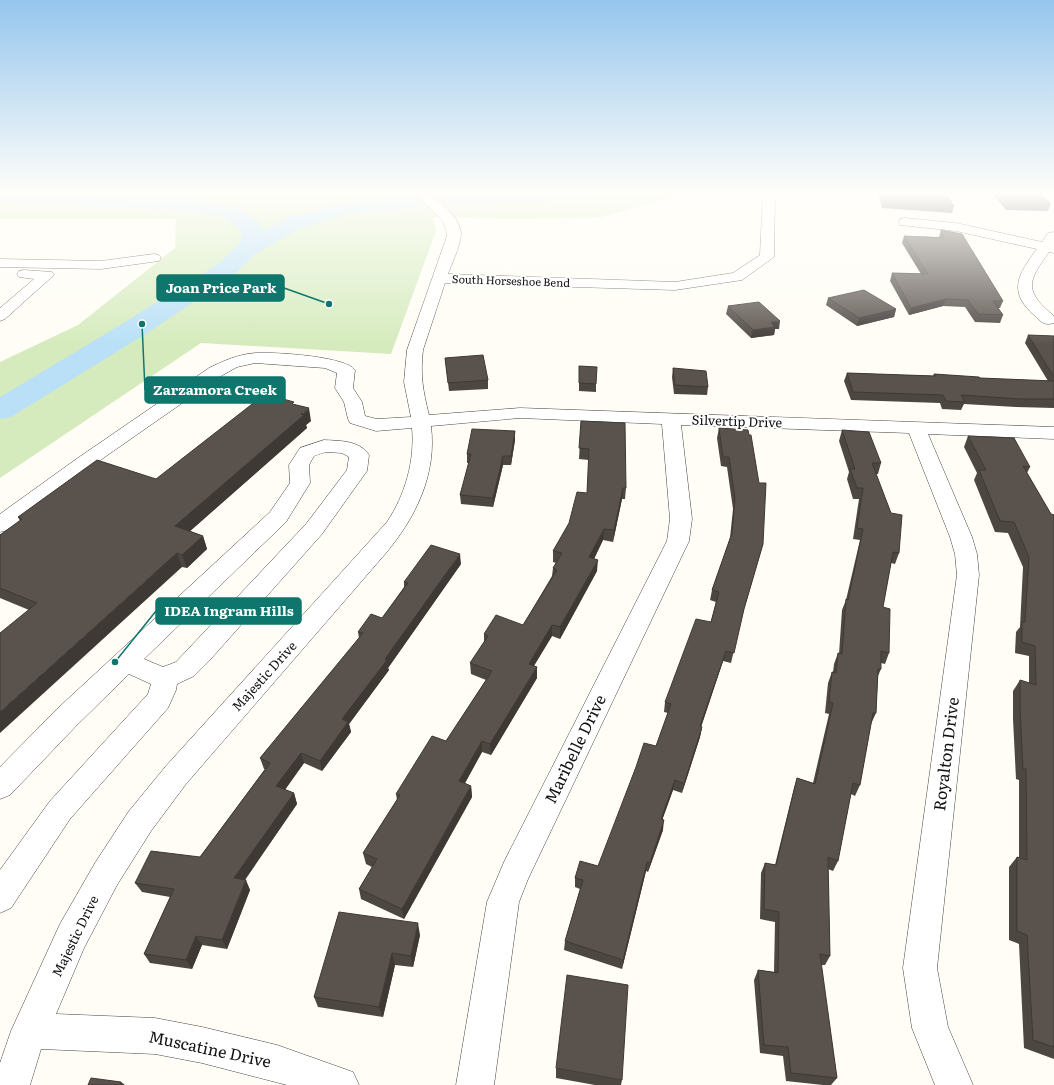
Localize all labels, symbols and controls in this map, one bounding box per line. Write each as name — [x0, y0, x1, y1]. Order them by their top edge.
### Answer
street label: South Horseshoe Bend — [452, 270, 571, 290]
callout: Joan Price Park — [157, 275, 284, 301]
text: Joan Price Park — [166, 277, 277, 297]
callout: Zarzamora Creek — [145, 377, 285, 403]
text: Zarzamora Creek — [153, 379, 277, 399]
street label: Silvertip Drive — [691, 409, 783, 432]
callout: IDEA Ingram Hills — [156, 598, 301, 624]
text: IDEA Ingram Hills — [164, 600, 294, 620]
street label: Majestic Drive — [227, 636, 301, 715]
street label: Maribelle Drive — [537, 690, 611, 807]
street label: Royalton Drive — [926, 696, 964, 812]
street label: Majestic Drive — [47, 892, 103, 980]
street label: Muscatine Drive — [147, 1023, 274, 1073]

